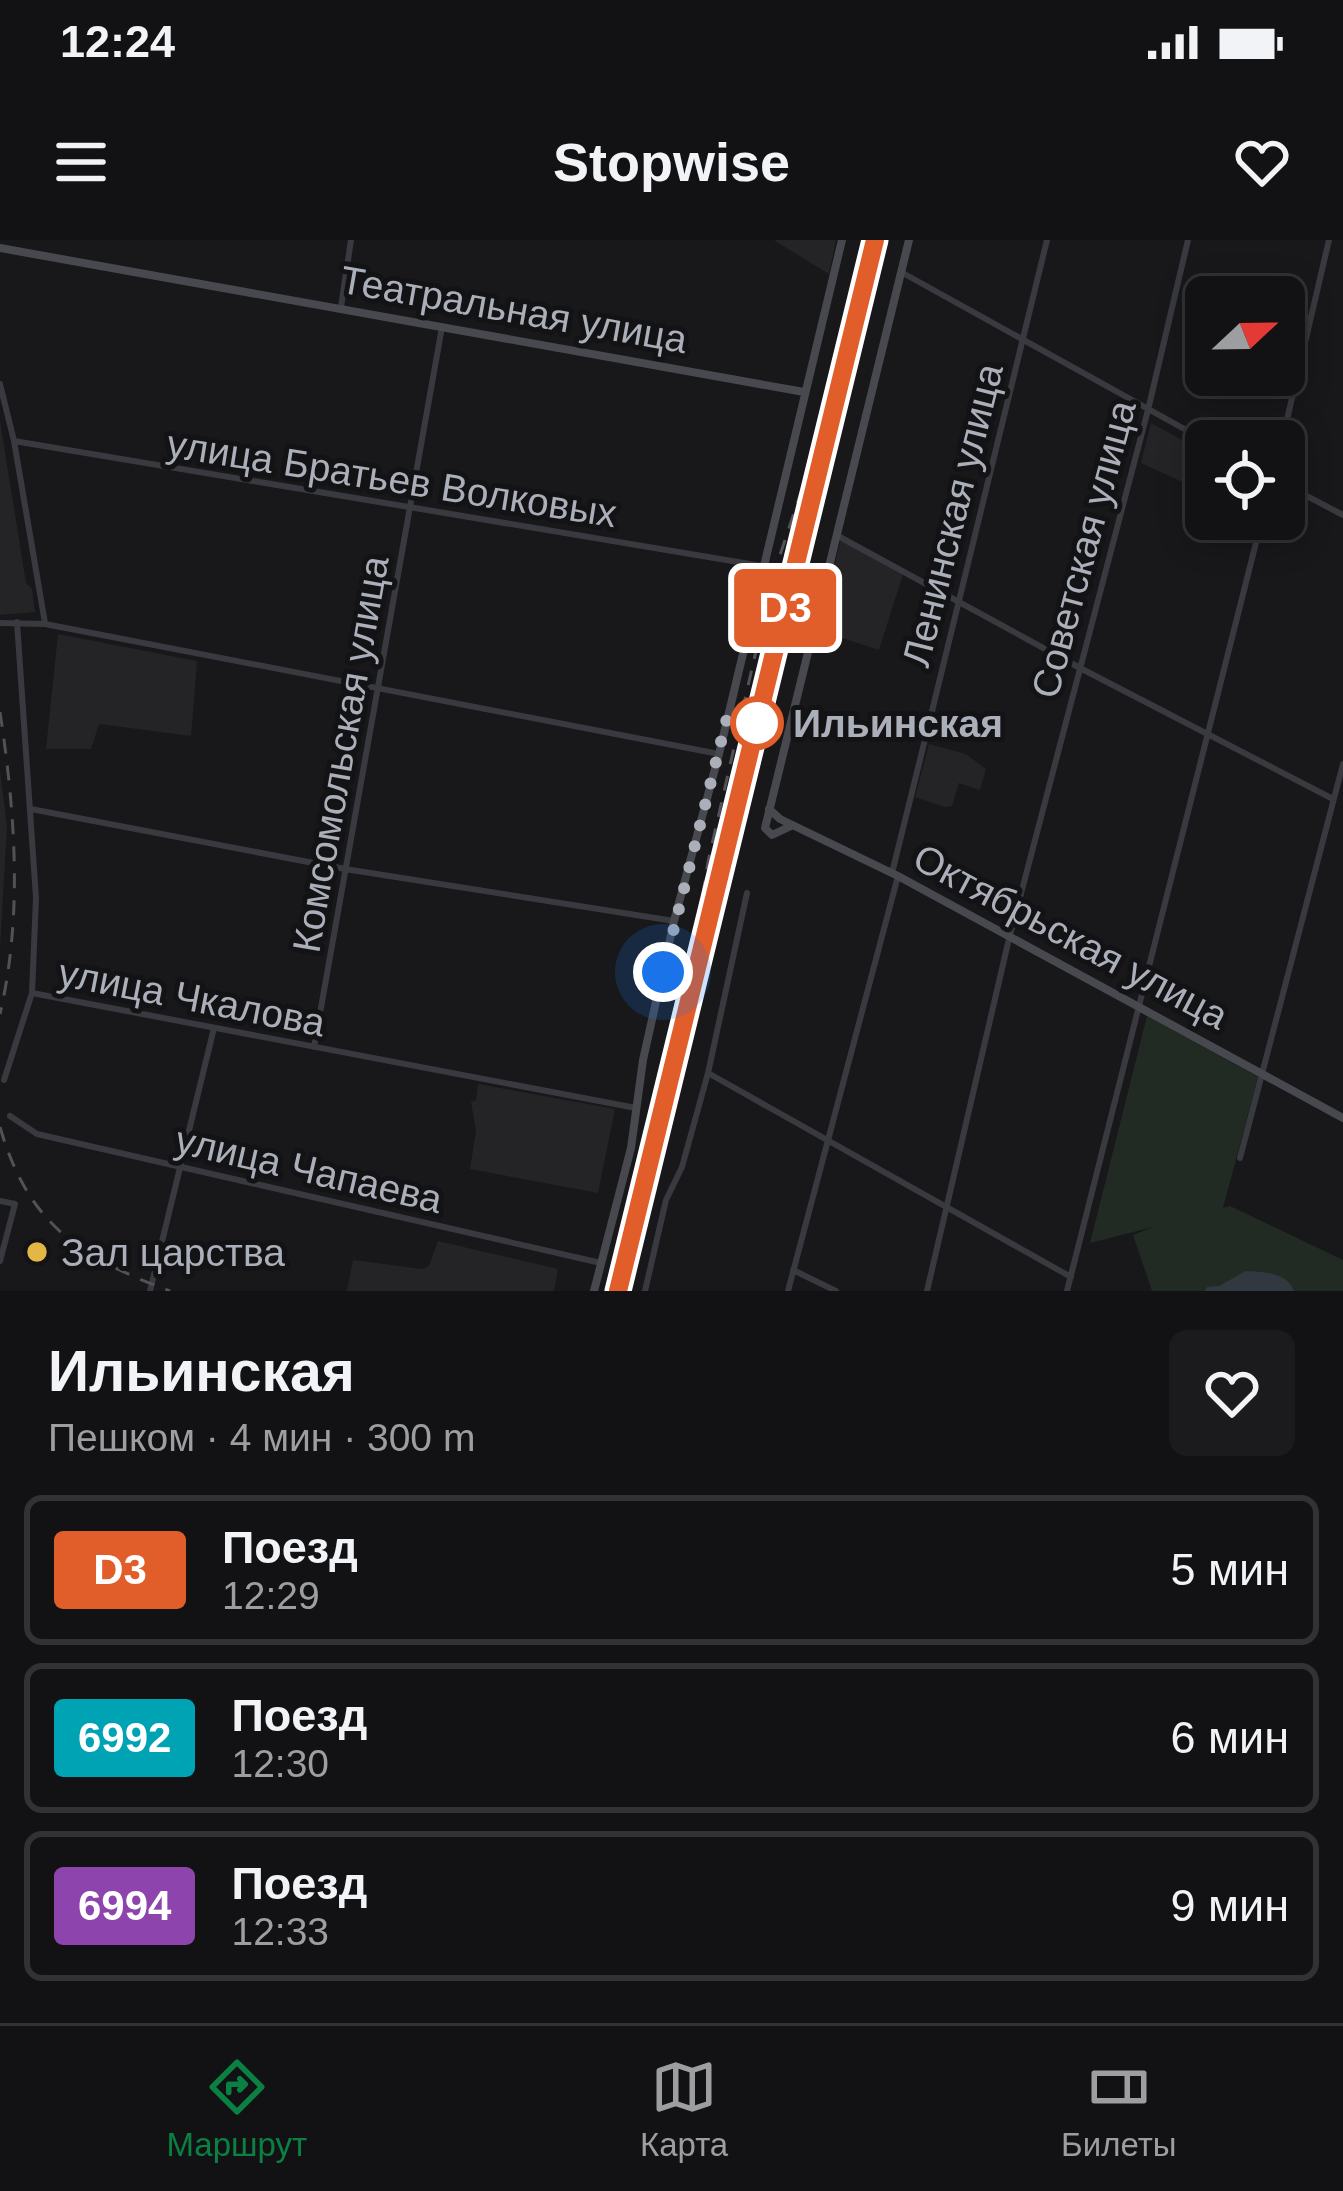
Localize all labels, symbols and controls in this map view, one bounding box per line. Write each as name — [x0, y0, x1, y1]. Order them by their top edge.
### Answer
text: 12:24 — [60, 16, 175, 67]
icon: menu — [48, 129, 114, 195]
icon: heart — [1229, 129, 1295, 195]
text: Stopwise — [553, 132, 790, 192]
street label: Театральная улица — [337, 258, 691, 361]
north arrow — [1185, 276, 1305, 396]
map controls — [1185, 276, 1305, 540]
street label: Ленинская улица — [894, 359, 1011, 671]
street label: Советская улица — [1023, 395, 1144, 703]
button: locate — [1185, 420, 1305, 540]
street label: улица Братьев Волковых — [164, 422, 620, 535]
street label: Комсомольская улица — [284, 552, 397, 956]
line badge: D3 — [731, 569, 839, 647]
text: D3 — [758, 584, 812, 631]
marker: Ильинская — [732, 698, 782, 748]
place label: Ильинская — [793, 702, 1003, 745]
street label: Октябрьская улица — [906, 835, 1235, 1038]
your location — [633, 942, 693, 1002]
street label: улица Чкалова — [55, 951, 329, 1044]
street label: улица Чапаева — [171, 1118, 447, 1221]
place label: Зал царства — [61, 1231, 285, 1274]
marker: Зал царства — [24, 1239, 50, 1265]
button: heart — [1169, 1330, 1295, 1456]
text: Ильинская — [48, 1339, 355, 1403]
text: Пешком · 4 мин · 300 m — [48, 1416, 475, 1459]
text: Поезд — [222, 1522, 358, 1573]
text: 5 мин — [1171, 1544, 1289, 1595]
text: D3 — [93, 1546, 147, 1593]
text: 12:29 — [222, 1574, 320, 1617]
text: Поезд — [231, 1690, 367, 1741]
text: 6 мин — [1171, 1712, 1289, 1763]
text: 6992 — [78, 1714, 171, 1761]
text: 12:30 — [231, 1742, 329, 1785]
text: Поезд — [231, 1858, 367, 1909]
text: 9 мин — [1171, 1880, 1289, 1931]
text: 6994 — [78, 1882, 171, 1929]
text: 12:33 — [231, 1910, 329, 1953]
tab: Маршрут — [166, 2054, 307, 2164]
tab: Карта — [640, 2054, 728, 2164]
tab: Билеты — [1061, 2054, 1177, 2164]

